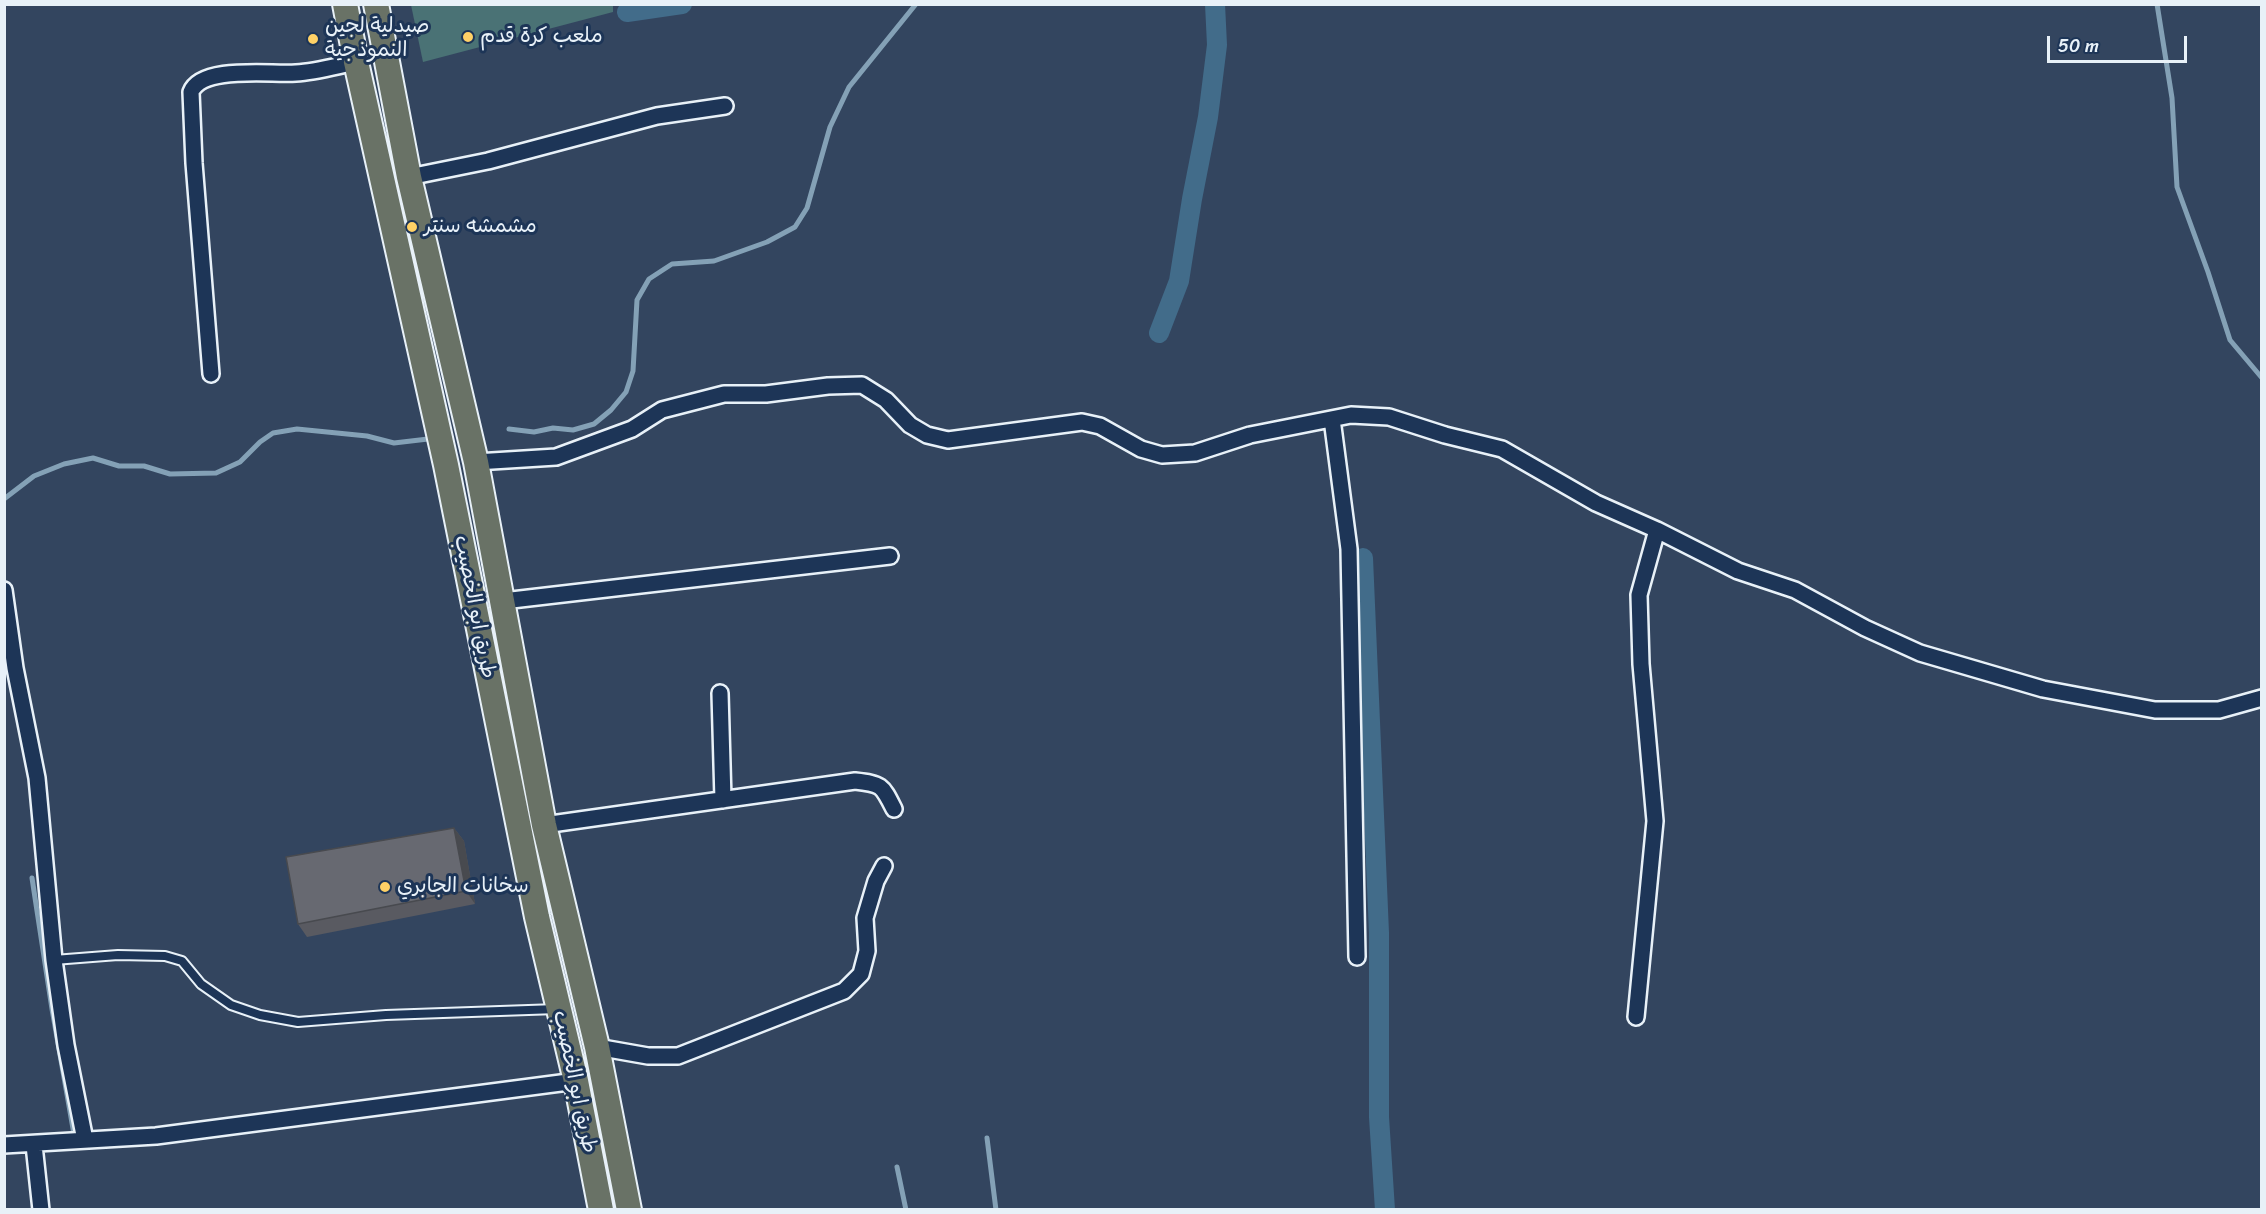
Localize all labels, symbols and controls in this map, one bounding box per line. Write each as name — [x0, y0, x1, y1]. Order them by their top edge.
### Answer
place label: صيدلية لجين النموذجية — [325, 14, 429, 64]
place label: ملعب كرة قدم — [480, 24, 603, 50]
scale bar — [2050, 24, 2190, 62]
marker: ملعب كرة قدم — [461, 30, 475, 44]
text: 50 m — [2058, 30, 2099, 62]
marker: صيدلية لجين النموذجية — [306, 32, 320, 46]
place label: مشمشه سنتر — [424, 214, 537, 240]
marker: مشمشه سنتر — [405, 220, 419, 234]
street label: طريق ابو الخصيب — [448, 533, 500, 681]
place label: سخانات الجابري — [397, 874, 529, 900]
marker: سخانات الجابري — [378, 880, 392, 894]
street label: طريق ابو الخصيب — [547, 1008, 601, 1156]

